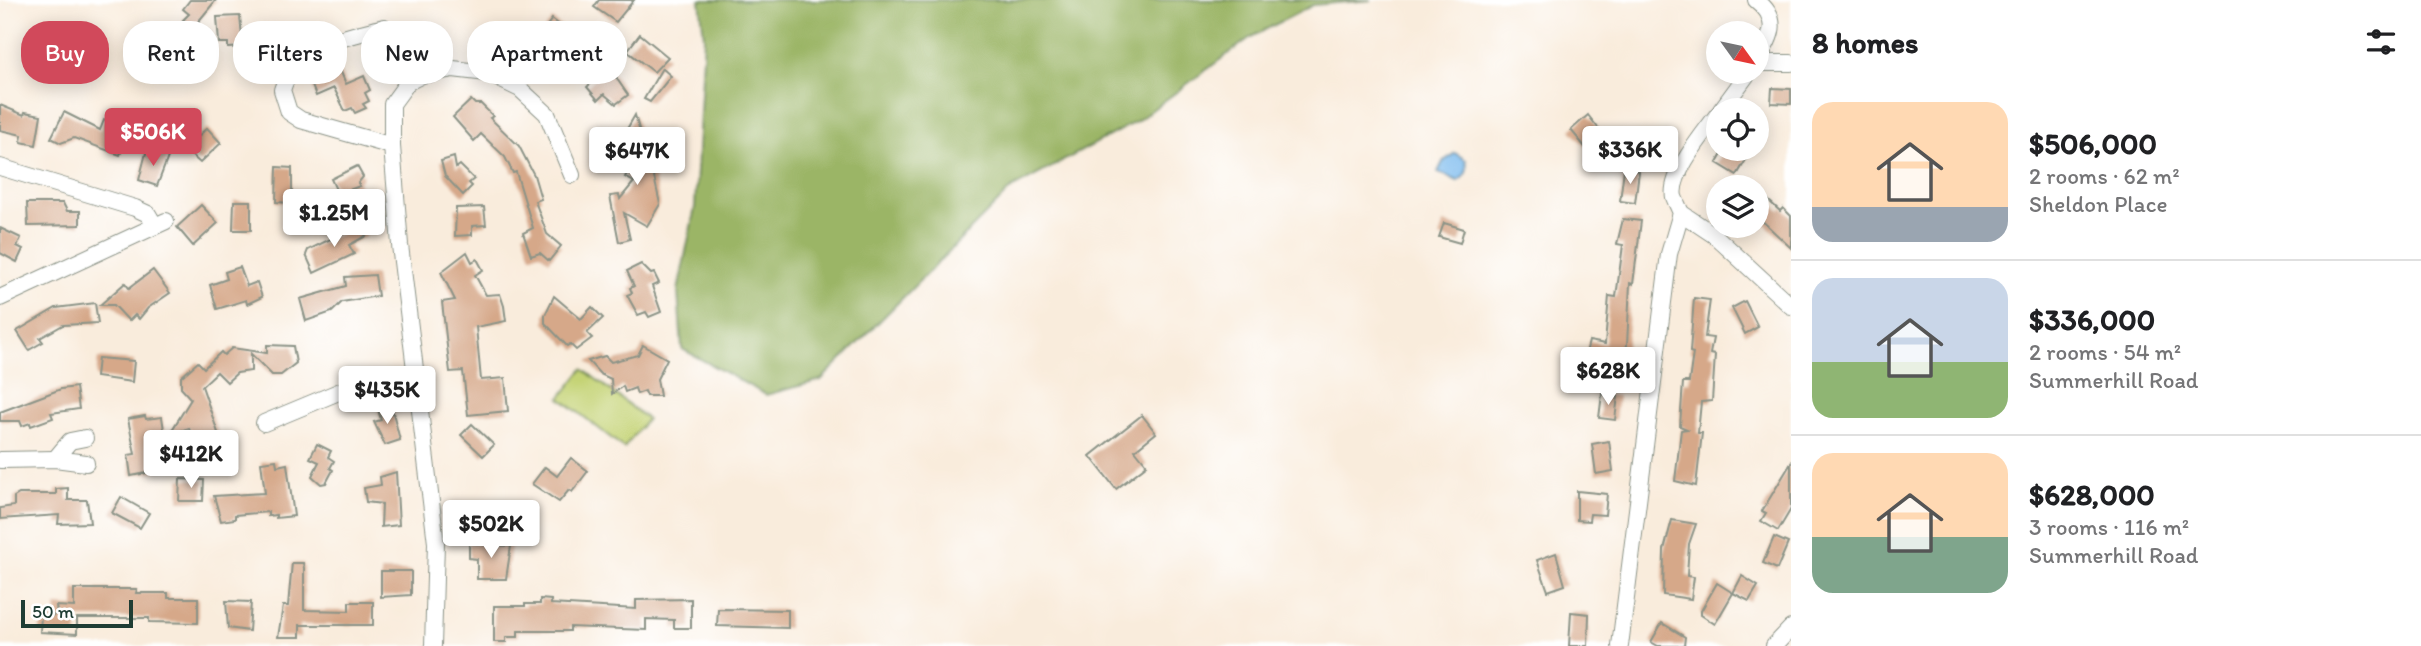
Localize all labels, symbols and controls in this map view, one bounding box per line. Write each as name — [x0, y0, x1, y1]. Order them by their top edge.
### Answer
chip: Buy — [21, 21, 109, 84]
chip: Rent — [123, 21, 219, 84]
chip: Filters — [233, 21, 347, 84]
chip: New — [361, 21, 453, 84]
chip: Apartment — [467, 21, 627, 84]
north arrow — [1706, 21, 1769, 84]
map controls — [1706, 21, 1769, 238]
icon: filters — [2362, 23, 2400, 61]
text: 8 homes — [1812, 24, 1919, 61]
button: locate — [1706, 98, 1769, 161]
pin: $506K — [104, 108, 202, 168]
text: $506K — [121, 117, 185, 145]
text: $506,000 — [2029, 125, 2157, 162]
pin: $336K — [1581, 127, 1679, 186]
pin: $647K — [588, 128, 686, 187]
icon: home — [1868, 130, 1952, 214]
text: $336K — [1598, 135, 1662, 163]
text: $647K — [605, 136, 669, 164]
text: 2 rooms · 62 m² — [2029, 162, 2180, 190]
button: layers — [1706, 175, 1769, 238]
pin: $1.25M — [277, 190, 391, 249]
text: Sheldon Place — [2029, 190, 2167, 218]
text: $1.25M — [299, 198, 369, 226]
text: $336,000 — [2029, 301, 2155, 338]
icon: home — [1868, 306, 1952, 390]
text: 2 rooms · 54 m² — [2029, 338, 2181, 366]
pin: $628K — [1559, 348, 1657, 407]
text: $628K — [1576, 356, 1640, 384]
pin: $435K — [338, 366, 436, 426]
text: Summerhill Road — [2029, 366, 2199, 394]
text: $435K — [355, 375, 419, 403]
pin: $412K — [142, 430, 240, 490]
text: $412K — [160, 439, 222, 467]
text: $628,000 — [2029, 476, 2155, 513]
icon: home — [1868, 481, 1952, 565]
pin: $502K — [442, 500, 540, 560]
text: $502K — [459, 509, 523, 537]
text: 3 rooms · 116 m² — [2029, 513, 2189, 541]
text: Summerhill Road — [2029, 541, 2199, 569]
scale bar — [21, 597, 133, 629]
text: 50 m — [32, 600, 74, 623]

